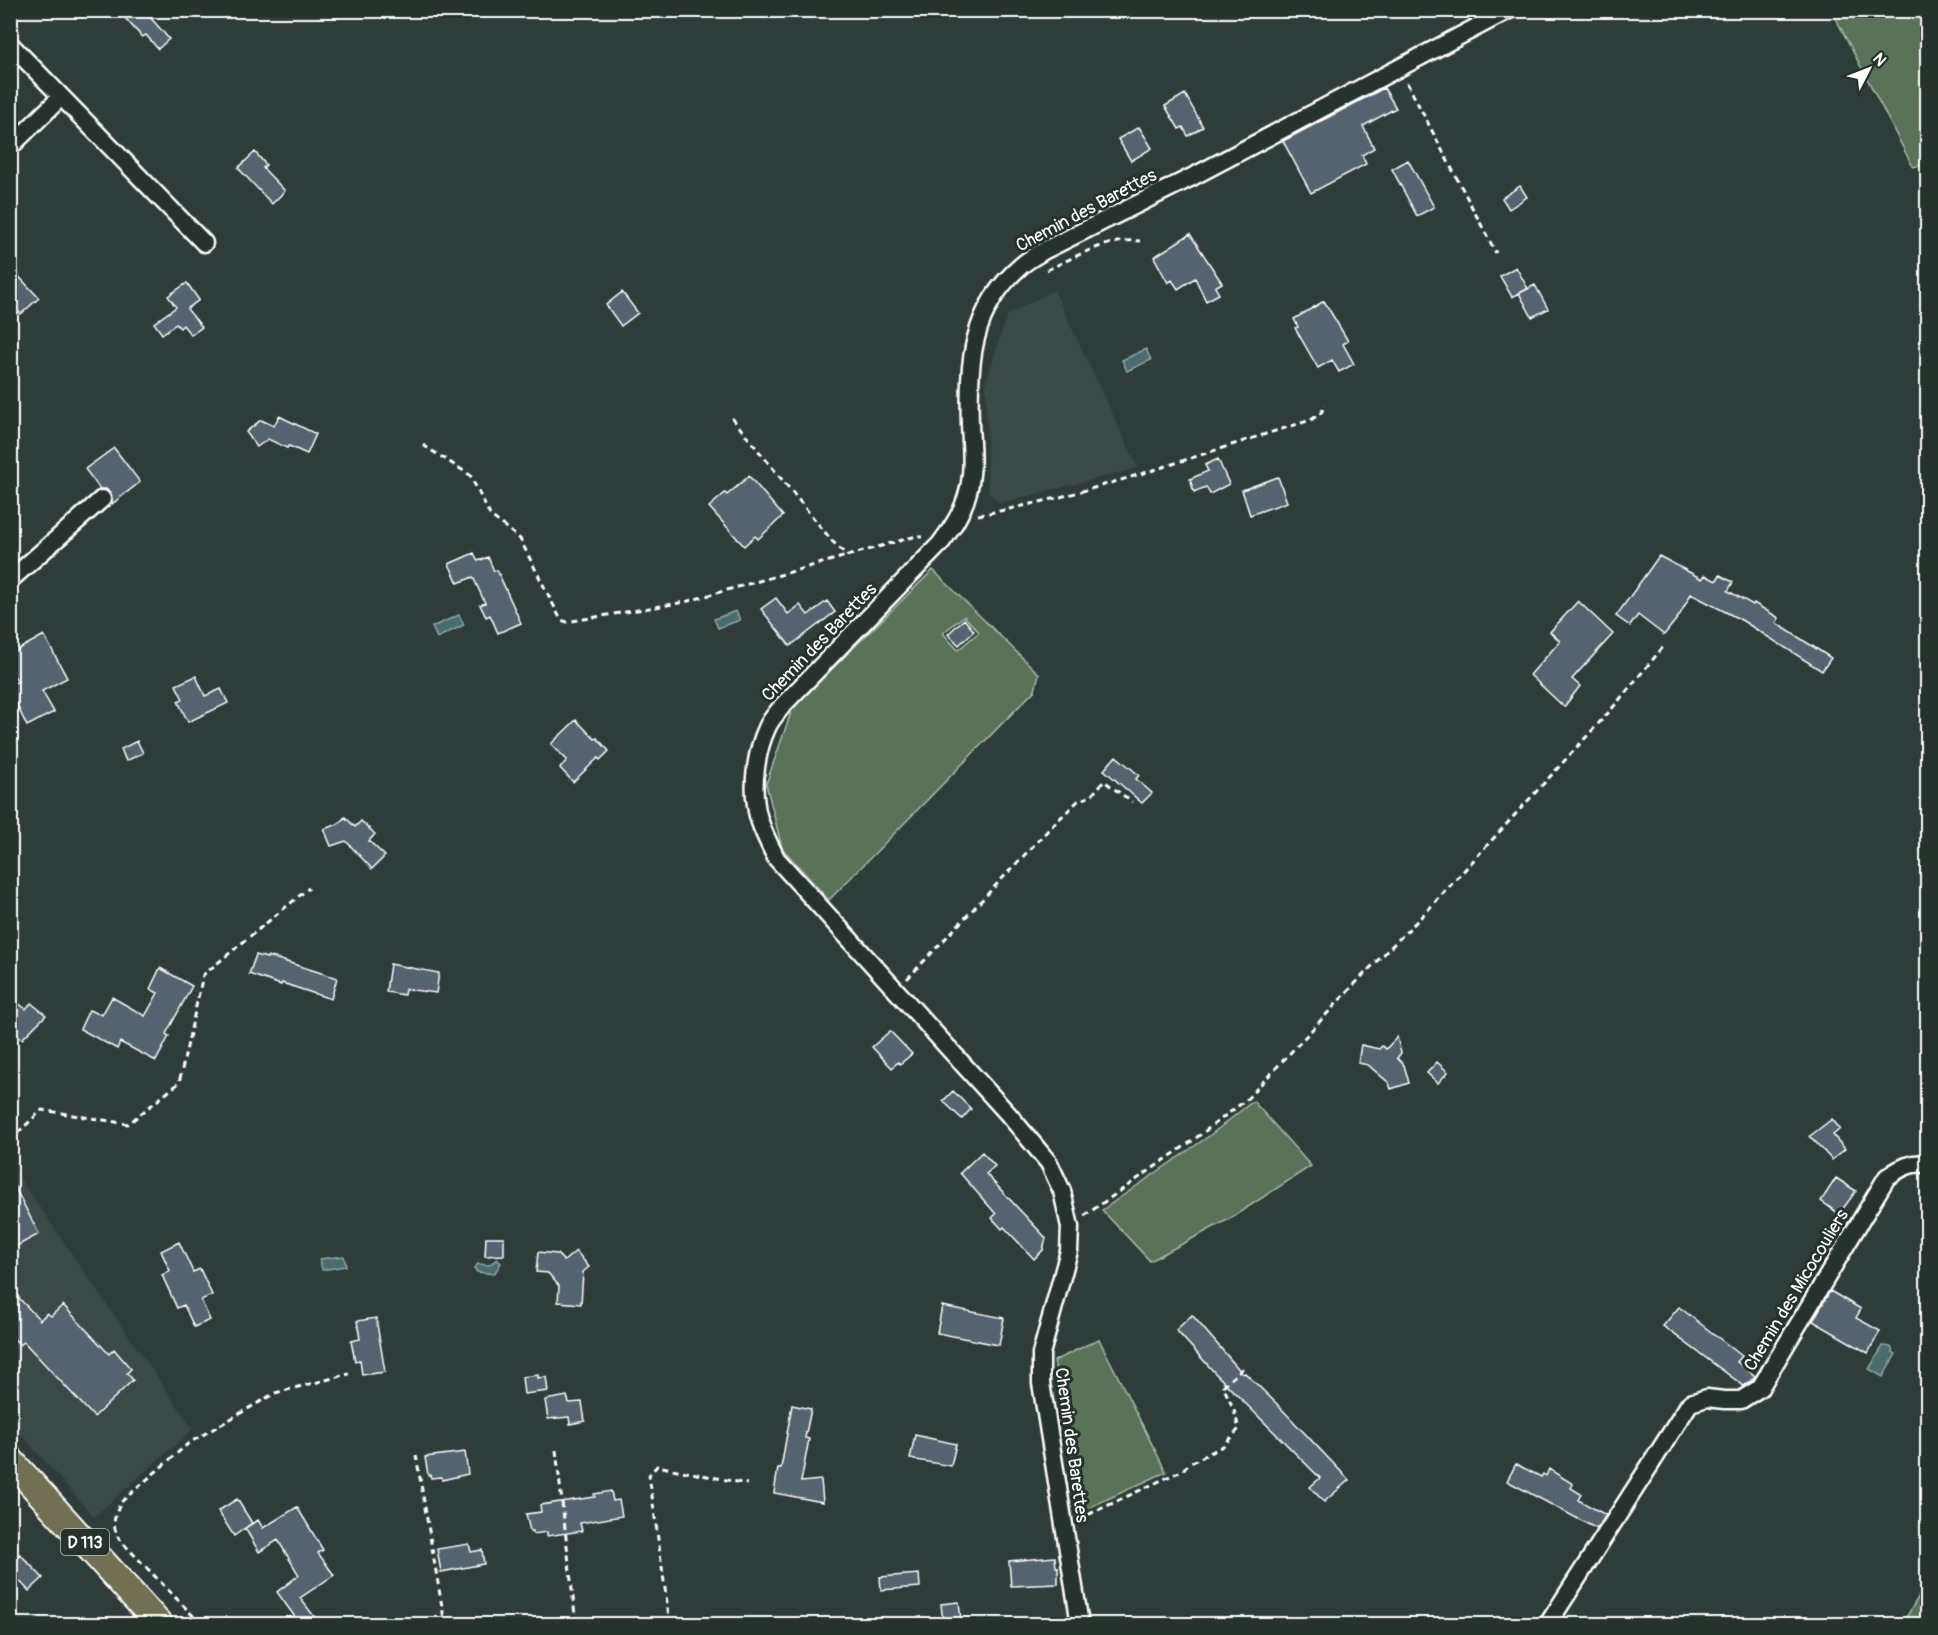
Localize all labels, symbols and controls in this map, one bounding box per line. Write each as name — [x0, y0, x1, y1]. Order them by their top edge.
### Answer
north arrow — [1839, 39, 1899, 99]
text: N — [1868, 49, 1891, 70]
street label: Chemin des Barettes — [1012, 164, 1161, 257]
street label: Chemin des Barettes — [757, 578, 882, 706]
street label: Chemin des Micocouliers — [1739, 1205, 1854, 1375]
street label: Chemin des Barettes — [1049, 1366, 1094, 1524]
road number: D 113 — [61, 1529, 109, 1555]

